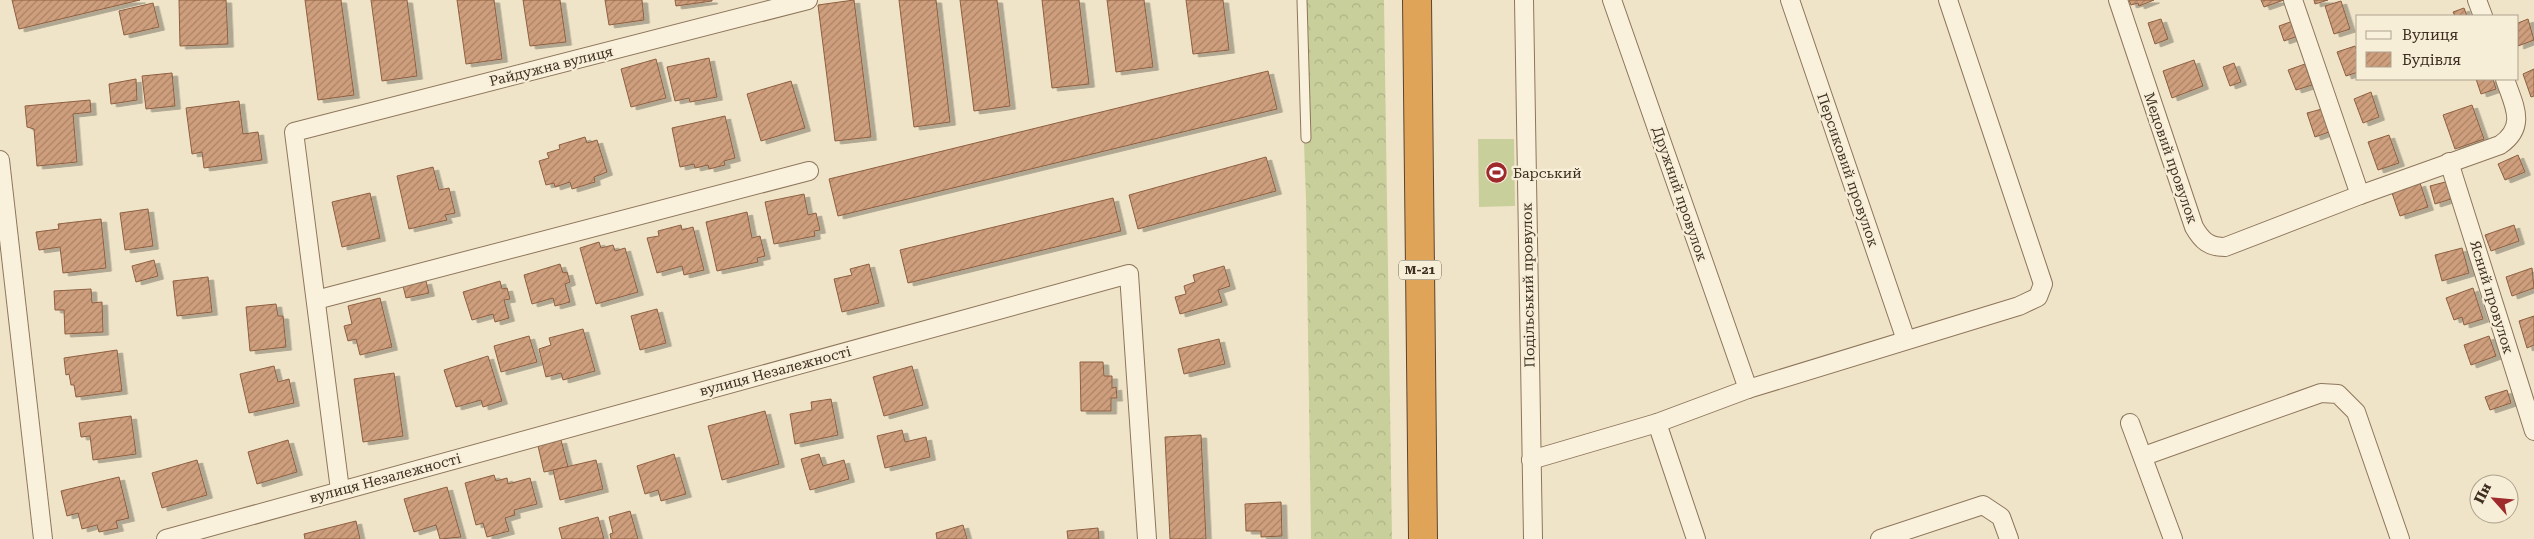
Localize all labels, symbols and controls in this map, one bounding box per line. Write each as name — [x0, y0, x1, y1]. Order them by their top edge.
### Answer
legend — [2356, 15, 2519, 80]
text: Вулиця — [2402, 26, 2458, 44]
street label: Райдужна вулиця — [488, 43, 614, 89]
text: Будівля — [2402, 51, 2461, 69]
street label: Медовий провулок — [2141, 90, 2201, 226]
street label: Персиковий провулок — [1814, 91, 1882, 249]
street label: Дружний провулок — [1649, 125, 1711, 264]
sports icon: Барський — [1485, 161, 1509, 185]
place label: Барський — [1513, 165, 1582, 181]
street label: Подільський провулок — [1519, 202, 1537, 368]
street label: Ясний провулок — [2467, 238, 2517, 356]
road number: М-21 — [1399, 260, 1441, 280]
street label: вулиця Незалежності — [698, 343, 853, 399]
street label: вулиця Незалежності — [308, 450, 463, 506]
north arrow — [2469, 474, 2519, 524]
text: Пн — [2471, 480, 2495, 506]

